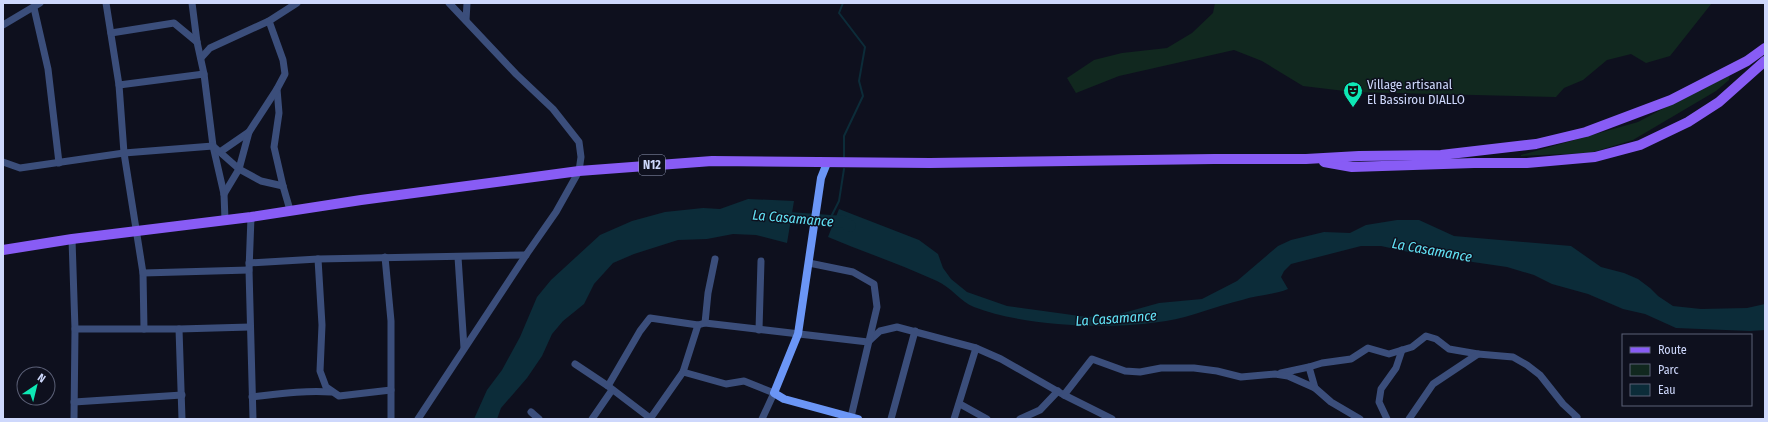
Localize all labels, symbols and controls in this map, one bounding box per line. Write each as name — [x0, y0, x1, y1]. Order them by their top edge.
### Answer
place label: Village artisanal El Bassirou DIALLO — [1367, 77, 1465, 107]
theatre icon: Village artisanal El Bassirou DIALLO — [1342, 80, 1364, 108]
road number: N12 — [639, 155, 665, 175]
water label: La Casamance — [752, 206, 835, 231]
water label: La Casamance — [1390, 235, 1474, 266]
water label: La Casamance — [1075, 307, 1157, 330]
legend — [1622, 334, 1752, 406]
text: Route — [1658, 343, 1687, 357]
text: Parc — [1658, 363, 1679, 377]
north arrow — [16, 366, 56, 406]
text: N — [35, 371, 48, 385]
text: Eau — [1658, 383, 1676, 397]

